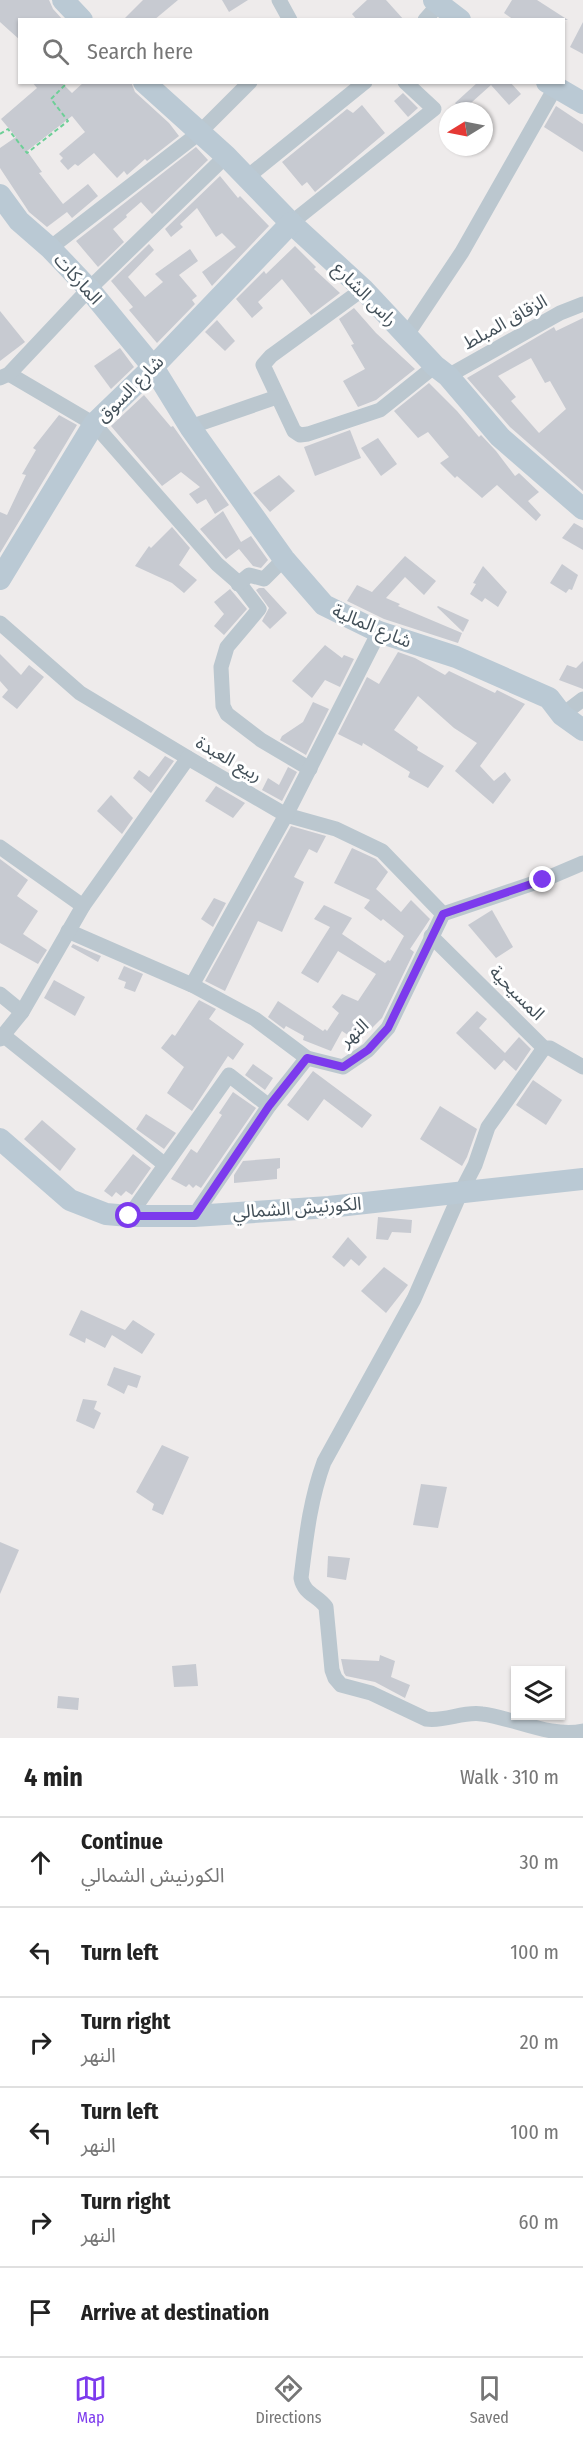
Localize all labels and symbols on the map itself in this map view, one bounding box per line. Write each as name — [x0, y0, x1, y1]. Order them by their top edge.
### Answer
north arrow — [439, 102, 493, 156]
street label: الماركات — [49, 249, 107, 309]
street label: راس الشارع — [326, 257, 402, 333]
street label: الزقاق المبلط — [459, 290, 551, 354]
street label: شارع السوق — [92, 351, 170, 429]
street label: شارع المالية — [328, 599, 415, 655]
street label: ربيع العبدة — [190, 731, 266, 789]
route end — [529, 866, 555, 892]
street label: المسيحية — [485, 961, 549, 1025]
street label: النهر — [334, 1014, 373, 1052]
street label: الكورنيش الشمالي — [232, 1193, 362, 1226]
route start — [115, 1202, 141, 1228]

